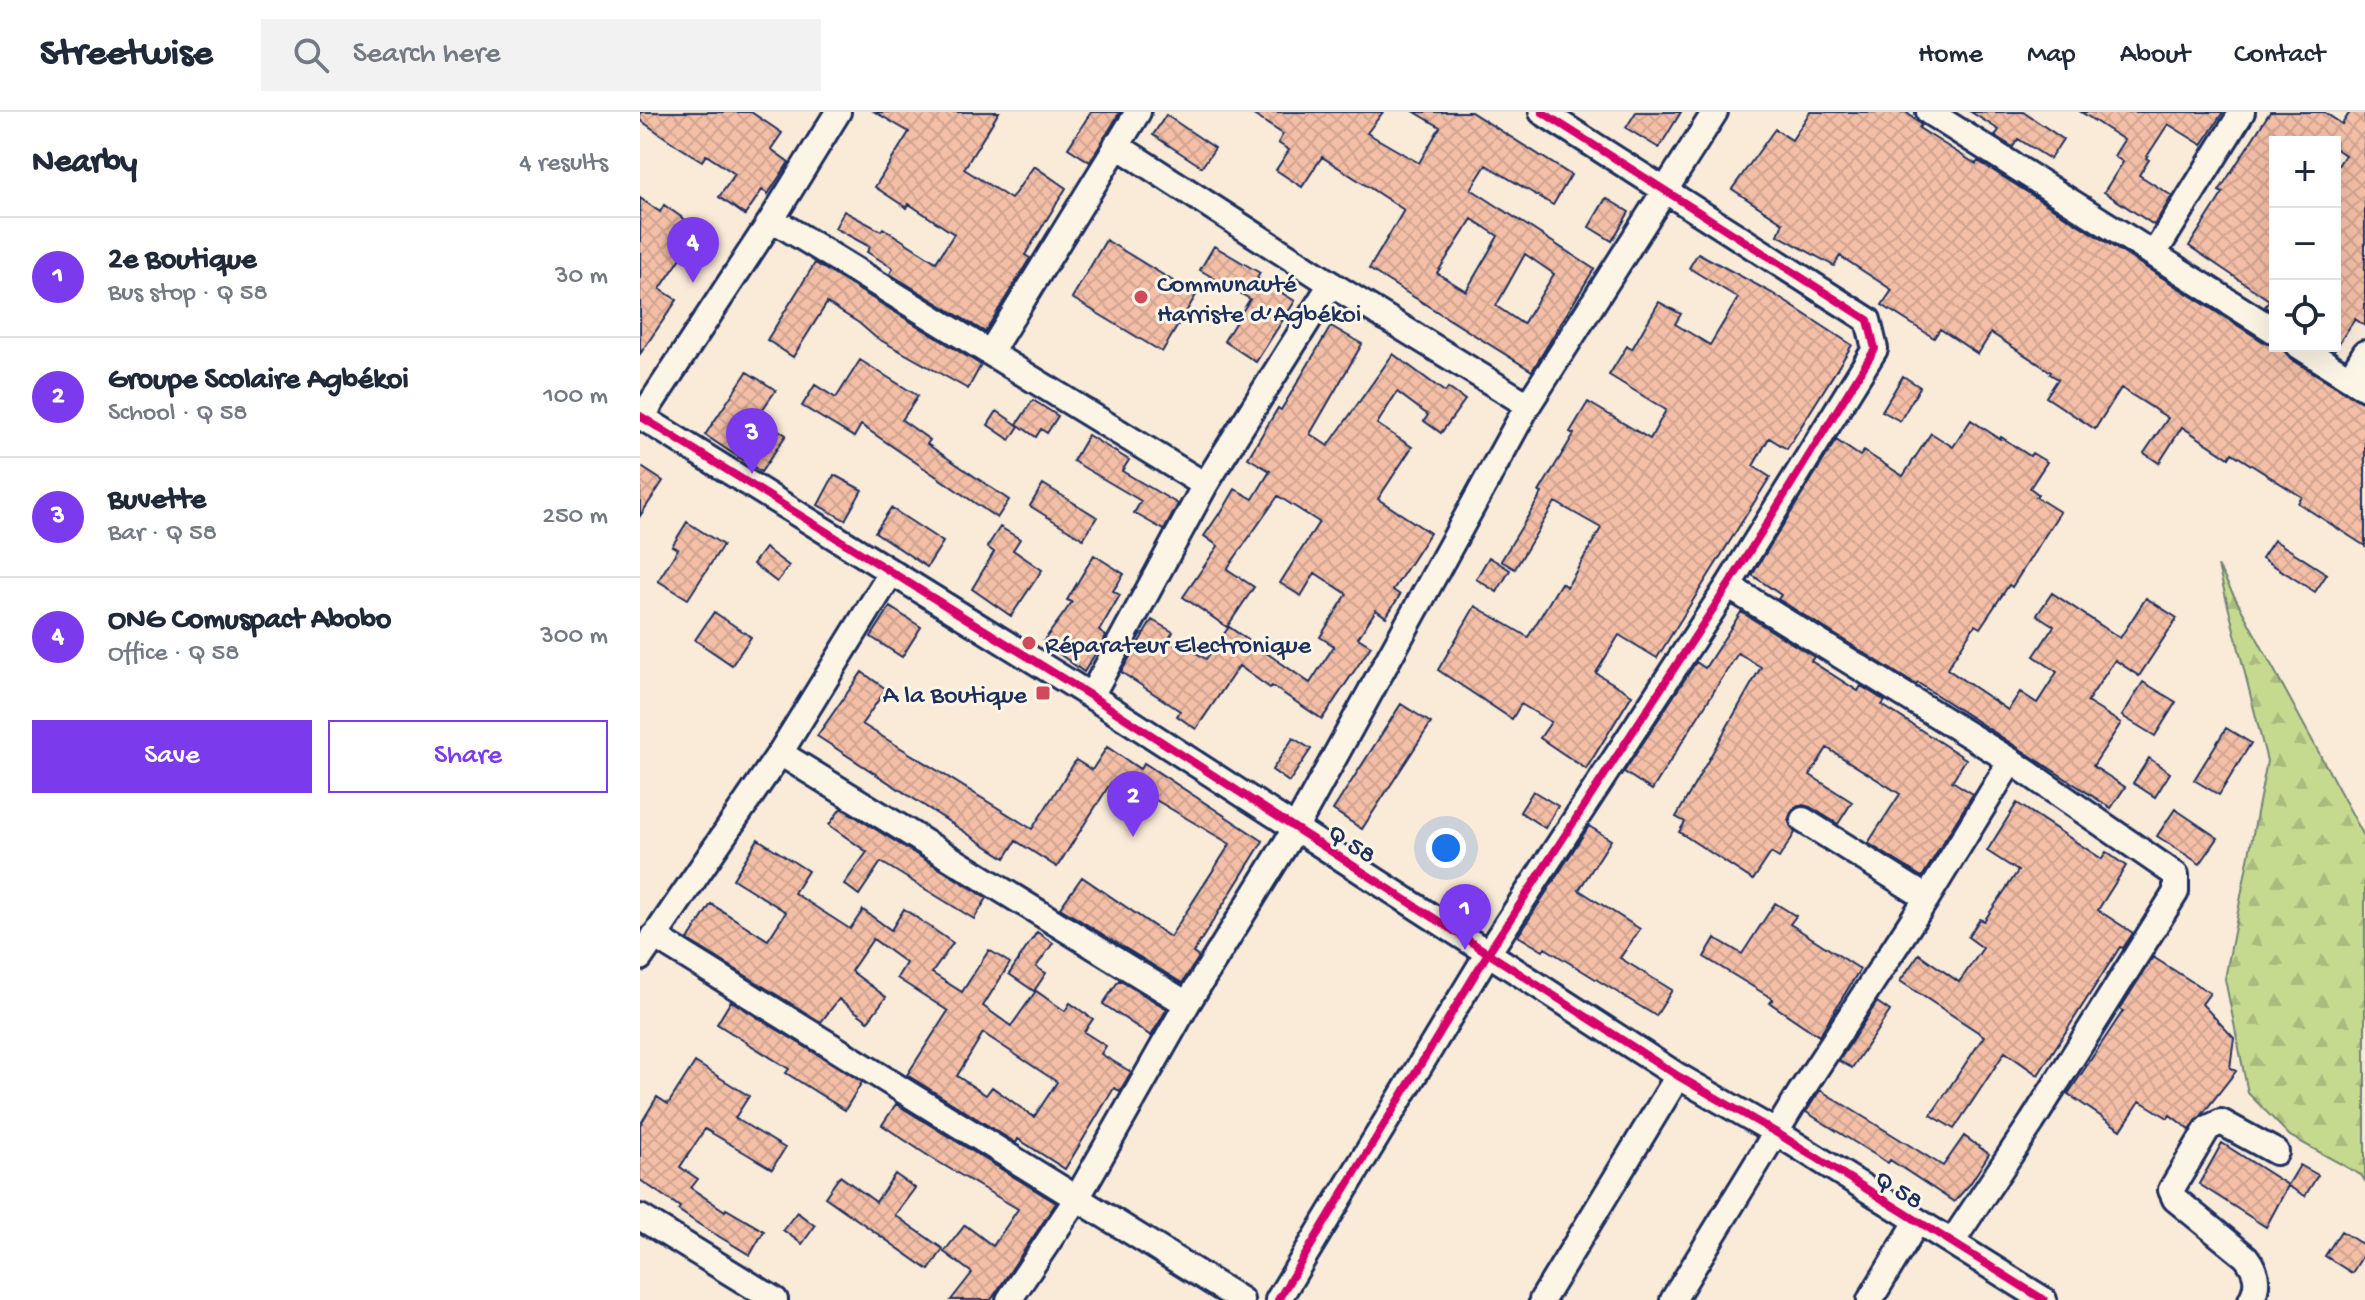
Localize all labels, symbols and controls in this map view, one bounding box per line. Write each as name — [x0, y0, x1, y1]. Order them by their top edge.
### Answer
search box — [261, 19, 821, 91]
text: Streetwise — [40, 33, 213, 77]
icon: search — [289, 33, 333, 77]
text: Search here — [353, 38, 500, 73]
text: Home — [1918, 39, 1983, 72]
text: Map — [2027, 39, 2076, 72]
text: About — [2120, 39, 2190, 72]
text: Contact — [2234, 39, 2325, 72]
map controls — [2269, 136, 2341, 352]
button: + — [2269, 136, 2341, 208]
text: Nearby — [32, 144, 137, 184]
text: 4 results — [519, 149, 608, 180]
button: − — [2269, 208, 2341, 280]
pin: 4 — [667, 217, 719, 283]
text: 2e Boutique — [108, 244, 257, 279]
text: 1 — [53, 262, 63, 293]
text: 30 m — [555, 262, 608, 293]
place label: Communauté Harriste d’Agbékoi — [1157, 271, 1361, 332]
text: Bus stop · Q 58 — [108, 279, 268, 310]
button: locate — [2269, 280, 2341, 352]
marker: Communauté Harriste d’Agbékoi — [1132, 288, 1150, 306]
text: Groupe Scolaire Agbékoi — [108, 364, 409, 399]
text: 2 — [52, 382, 64, 413]
text: 100 m — [543, 382, 608, 413]
text: School · Q 58 — [108, 399, 248, 430]
pin: 3 — [726, 408, 778, 474]
text: Buvette — [108, 484, 206, 519]
text: 3 — [51, 502, 65, 533]
text: 250 m — [542, 502, 608, 533]
text: Bar · Q 58 — [108, 519, 217, 550]
text: ONG Comuspact Abobo — [108, 604, 391, 639]
text: 4 — [52, 622, 64, 653]
text: 300 m — [540, 622, 608, 653]
place label: Réparateur Electronique — [1045, 632, 1312, 663]
marker: Réparateur Electronique — [1020, 634, 1038, 652]
text: Office · Q 58 — [108, 639, 240, 670]
place label: A la Boutique — [883, 682, 1028, 713]
marker: A la Boutique — [1034, 684, 1052, 702]
button: Save — [32, 720, 312, 793]
button: Share — [328, 720, 608, 793]
pin: 2 — [1107, 771, 1159, 837]
street label: Q 58 — [1320, 819, 1381, 873]
your location — [1426, 828, 1466, 868]
pin: 1 — [1439, 884, 1491, 950]
street label: Q 58 — [1868, 1165, 1928, 1219]

